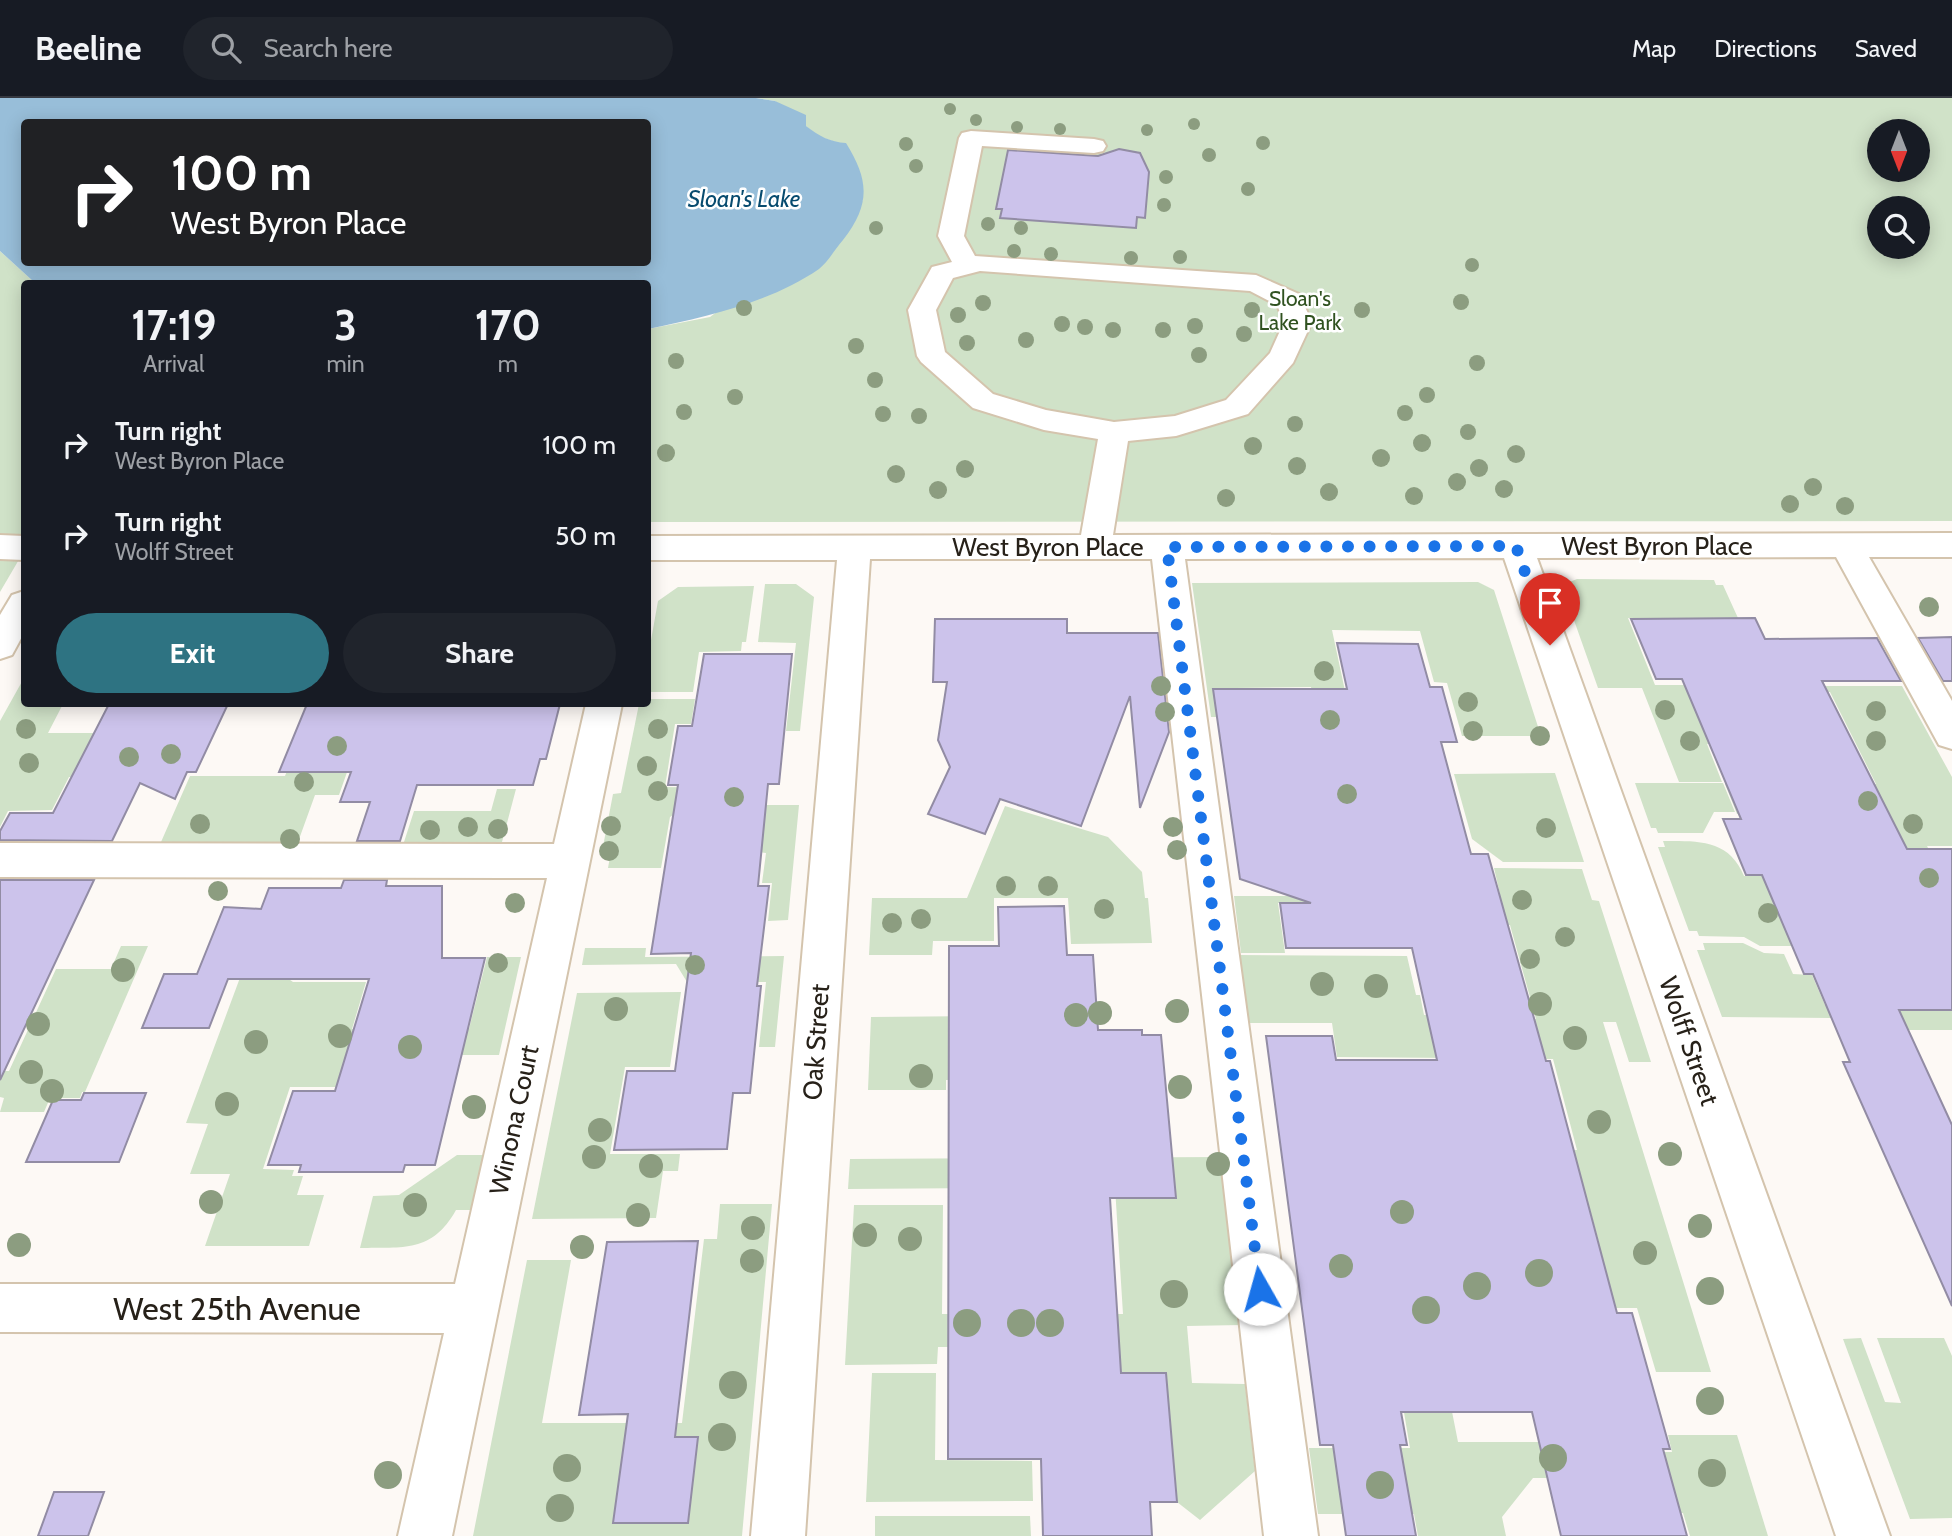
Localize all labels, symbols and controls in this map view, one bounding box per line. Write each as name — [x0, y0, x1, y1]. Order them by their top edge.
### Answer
search box — [183, 17, 673, 80]
text: Beeline — [35, 28, 141, 68]
icon: search — [207, 29, 245, 67]
text: Search here — [263, 32, 393, 64]
text: Map — [1632, 34, 1676, 63]
text: Directions — [1714, 34, 1817, 63]
text: Saved — [1855, 34, 1917, 63]
north arrow — [1867, 119, 1930, 182]
map controls — [1867, 119, 1930, 259]
text: 100 m — [171, 143, 312, 202]
icon: right — [56, 147, 147, 238]
water label: Sloan's Lake — [688, 185, 800, 213]
button: search — [1867, 196, 1930, 259]
text: West Byron Place — [171, 203, 406, 242]
park label: Sloan's Lake Park — [1259, 286, 1342, 335]
text: 17:19 — [131, 299, 216, 351]
text: 3 — [334, 299, 357, 351]
text: 170 — [475, 299, 541, 351]
text: Arrival — [143, 350, 204, 378]
text: min — [327, 350, 365, 378]
text: m — [498, 350, 518, 378]
text: Turn right — [115, 415, 221, 447]
icon: right — [56, 426, 94, 464]
text: 100 m — [543, 429, 616, 461]
text: West Byron Place — [115, 447, 284, 475]
text: Turn right — [115, 506, 221, 538]
icon: right — [56, 517, 94, 555]
text: 50 m — [555, 520, 616, 552]
street label: West Byron Place — [1561, 530, 1753, 562]
street label: West Byron Place — [952, 531, 1144, 563]
text: Wolff Street — [115, 538, 233, 566]
pin — [1520, 573, 1580, 645]
icon: arrive — [1531, 584, 1569, 622]
button: Exit — [56, 613, 329, 693]
button: Share — [343, 613, 616, 693]
street label: Wolff Street — [1652, 972, 1726, 1110]
street label: Oak Street — [796, 983, 836, 1101]
street label: Winona Court — [483, 1042, 546, 1198]
position arrow — [1223, 1252, 1297, 1326]
street label: West 25th Avenue — [113, 1289, 361, 1328]

